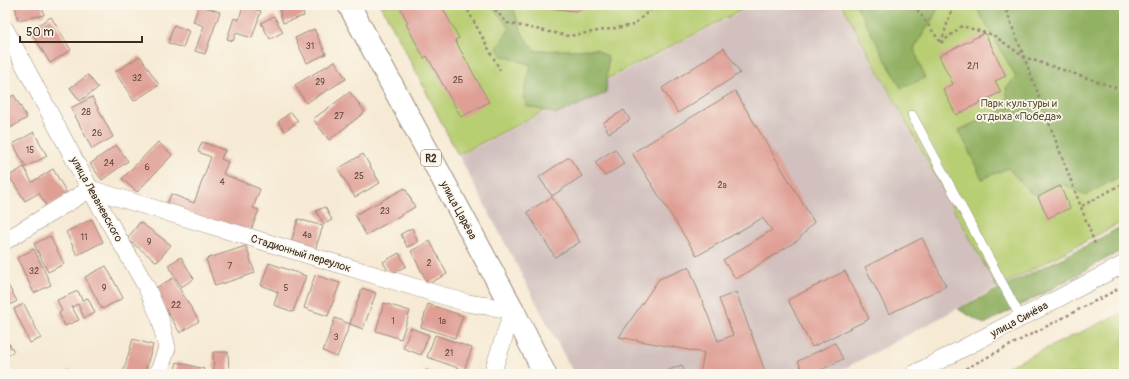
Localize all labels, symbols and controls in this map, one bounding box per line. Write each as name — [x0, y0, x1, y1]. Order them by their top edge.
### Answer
scale bar — [20, 18, 142, 44]
text: 50 m — [26, 25, 54, 40]
house number: 31 — [306, 41, 314, 52]
house number: 2/1 — [967, 61, 979, 72]
house number: 32 — [132, 73, 142, 84]
house number: 2Б — [453, 75, 463, 86]
house number: 29 — [315, 77, 325, 88]
park label: Парк культуры и отдыха «Победа» — [976, 97, 1062, 123]
house number: 28 — [81, 107, 91, 118]
house number: 27 — [334, 111, 344, 122]
house number: 26 — [92, 128, 102, 139]
house number: 15 — [26, 145, 34, 156]
road number: R2 — [421, 150, 441, 166]
street label: улица Леваневского — [67, 153, 125, 244]
house number: 24 — [104, 158, 115, 169]
house number: 6 — [144, 162, 150, 173]
house number: 25 — [354, 171, 364, 182]
house number: 4 — [219, 177, 225, 188]
street label: улица Царёва — [437, 178, 479, 242]
house number: 2а — [717, 180, 727, 191]
house number: 23 — [380, 206, 390, 217]
house number: 4а — [302, 230, 312, 241]
house number: 11 — [80, 232, 88, 243]
street label: Стадионный переулок — [249, 232, 353, 275]
house number: 9 — [147, 237, 152, 248]
house number: 2 — [426, 258, 432, 269]
house number: 7 — [228, 261, 233, 272]
house number: 32 — [29, 266, 39, 277]
house number: 9 — [102, 283, 107, 294]
house number: 5 — [284, 283, 289, 294]
street label: улица Синёва — [987, 299, 1050, 341]
house number: 22 — [171, 300, 181, 311]
house number: 1 — [391, 316, 395, 327]
house number: 1а — [438, 316, 446, 327]
house number: 3 — [333, 332, 339, 343]
house number: 21 — [445, 348, 453, 359]

